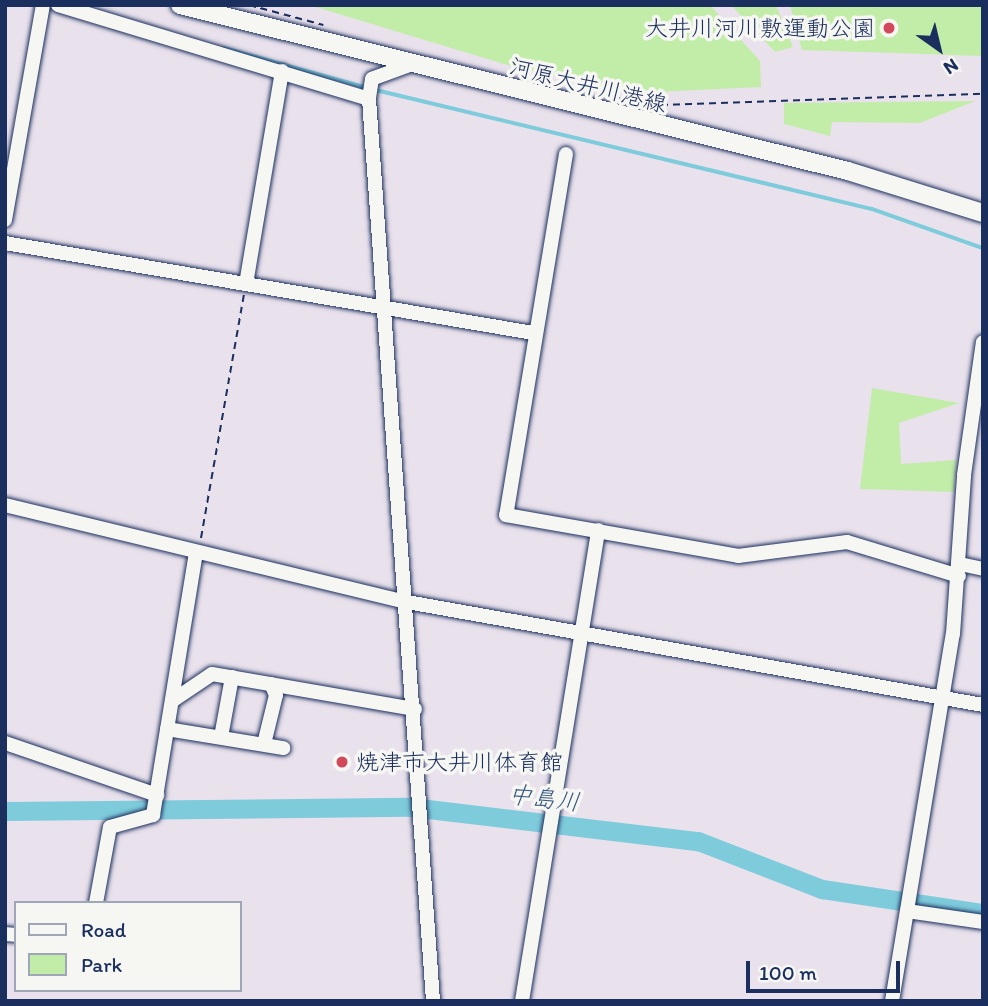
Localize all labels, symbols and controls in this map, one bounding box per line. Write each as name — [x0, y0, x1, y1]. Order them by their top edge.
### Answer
place label: 大井川河川敷運動公園 — [645, 14, 875, 42]
north arrow — [904, 14, 974, 84]
marker: 大井川河川敷運動公園 — [881, 20, 897, 36]
street label: 河原大井川港線 — [507, 52, 669, 118]
text: N — [939, 54, 963, 80]
place label: 焼津市大井川体育館 — [356, 748, 563, 776]
marker: 焼津市大井川体育館 — [334, 754, 350, 770]
water label: 中島川 — [507, 779, 581, 817]
legend — [14, 901, 242, 992]
text: Road — [81, 917, 126, 942]
scale bar — [750, 946, 904, 990]
text: Park — [81, 952, 122, 977]
text: 100 m — [759, 960, 817, 985]

